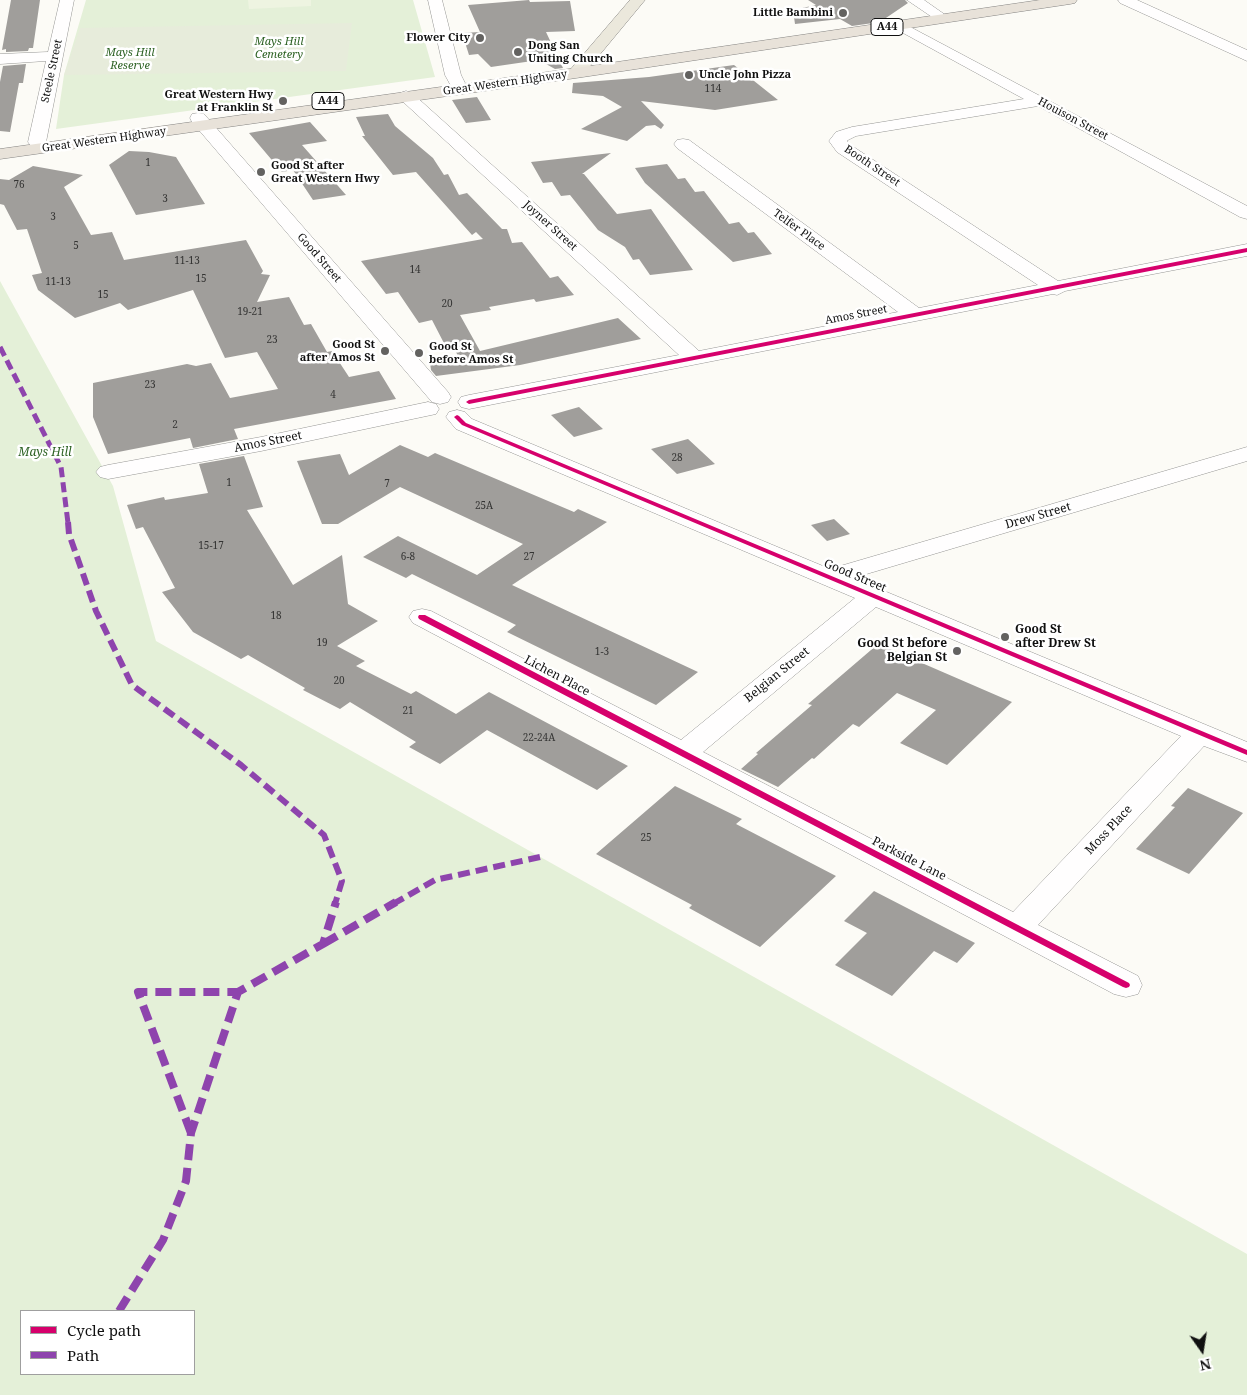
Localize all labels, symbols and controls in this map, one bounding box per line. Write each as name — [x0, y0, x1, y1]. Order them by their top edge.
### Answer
place label: Little Bambini — [753, 6, 833, 20]
marker: Little Bambini — [837, 7, 849, 19]
road number: A44 — [871, 18, 903, 36]
place label: Flower City — [406, 31, 470, 45]
marker: Flower City — [474, 32, 486, 44]
park label: Mays Hill Cemetery — [255, 35, 303, 61]
street label: Steele Street — [39, 38, 65, 104]
place label: Dong San Uniting Church — [528, 39, 613, 65]
park label: Mays Hill Reserve — [106, 46, 154, 72]
marker: Dong San Uniting Church — [512, 46, 524, 58]
street label: Great Western Highway — [442, 68, 568, 98]
place label: Uncle John Pizza — [699, 68, 791, 82]
marker: Uncle John Pizza — [683, 69, 695, 81]
house number: 114 — [705, 83, 721, 95]
place label: Great Western Hwy at Franklin St — [164, 88, 273, 114]
road number: A44 — [312, 92, 344, 110]
marker: Great Western Hwy at Franklin St — [277, 95, 289, 107]
street label: Houison Street — [1036, 95, 1110, 143]
street label: Great Western Highway — [41, 125, 167, 155]
street label: Booth Street — [842, 143, 902, 189]
house number: 1 — [145, 157, 151, 169]
place label: Good St after Great Western Hwy — [271, 159, 380, 185]
marker: Good St after Great Western Hwy — [255, 166, 267, 178]
house number: 76 — [13, 179, 25, 191]
house number: 3 — [162, 193, 168, 205]
street label: Joyner Street — [520, 198, 580, 254]
street label: Telfer Place — [770, 207, 828, 253]
house number: 3 — [50, 211, 56, 223]
street label: Good Street — [294, 231, 344, 285]
house number: 5 — [73, 240, 79, 252]
house number: 11-13 — [174, 255, 200, 267]
house number: 14 — [409, 264, 421, 276]
house number: 15 — [195, 273, 207, 285]
house number: 11-13 — [45, 276, 71, 288]
house number: 15 — [97, 289, 109, 301]
house number: 20 — [441, 298, 453, 310]
street label: Amos Street — [824, 303, 888, 327]
house number: 19-21 — [237, 306, 263, 318]
house number: 23 — [266, 334, 278, 346]
place label: Good St after Amos St — [300, 338, 375, 364]
place label: Good St before Amos St — [429, 340, 513, 366]
marker: Good St after Amos St — [379, 345, 391, 357]
marker: Good St before Amos St — [413, 347, 425, 359]
house number: 23 — [144, 379, 156, 391]
house number: 4 — [330, 389, 336, 401]
house number: 2 — [172, 419, 178, 431]
street label: Amos Street — [233, 428, 303, 456]
park label: Mays Hill — [18, 446, 72, 460]
house number: 28 — [671, 452, 683, 464]
house number: 1 — [226, 477, 232, 489]
house number: 7 — [384, 478, 390, 490]
house number: 25A — [475, 500, 493, 512]
street label: Drew Street — [1003, 500, 1073, 532]
house number: 15-17 — [198, 540, 224, 552]
house number: 6-8 — [401, 551, 415, 563]
house number: 27 — [523, 551, 535, 563]
street label: Good Street — [822, 556, 888, 596]
house number: 18 — [270, 610, 282, 622]
place label: Good St after Drew St — [1015, 623, 1096, 651]
marker: Good St after Drew St — [999, 631, 1011, 643]
house number: 19 — [316, 637, 328, 649]
place label: Good St before Belgian St — [857, 637, 947, 665]
street label: Belgian Street — [742, 644, 812, 706]
marker: Good St before Belgian St — [951, 645, 963, 657]
house number: 1-3 — [595, 646, 609, 658]
street label: Lichen Place — [522, 653, 592, 699]
house number: 20 — [333, 675, 345, 687]
house number: 21 — [402, 705, 414, 717]
house number: 22-24A — [523, 732, 555, 744]
street label: Moss Place — [1083, 802, 1135, 858]
house number: 25 — [640, 832, 652, 844]
street label: Parkside Lane — [870, 834, 948, 884]
legend — [20, 1310, 195, 1375]
text: Cycle path — [67, 1320, 141, 1340]
north arrow — [1177, 1325, 1227, 1375]
text: Path — [67, 1345, 99, 1365]
text: N — [1198, 1355, 1213, 1376]

